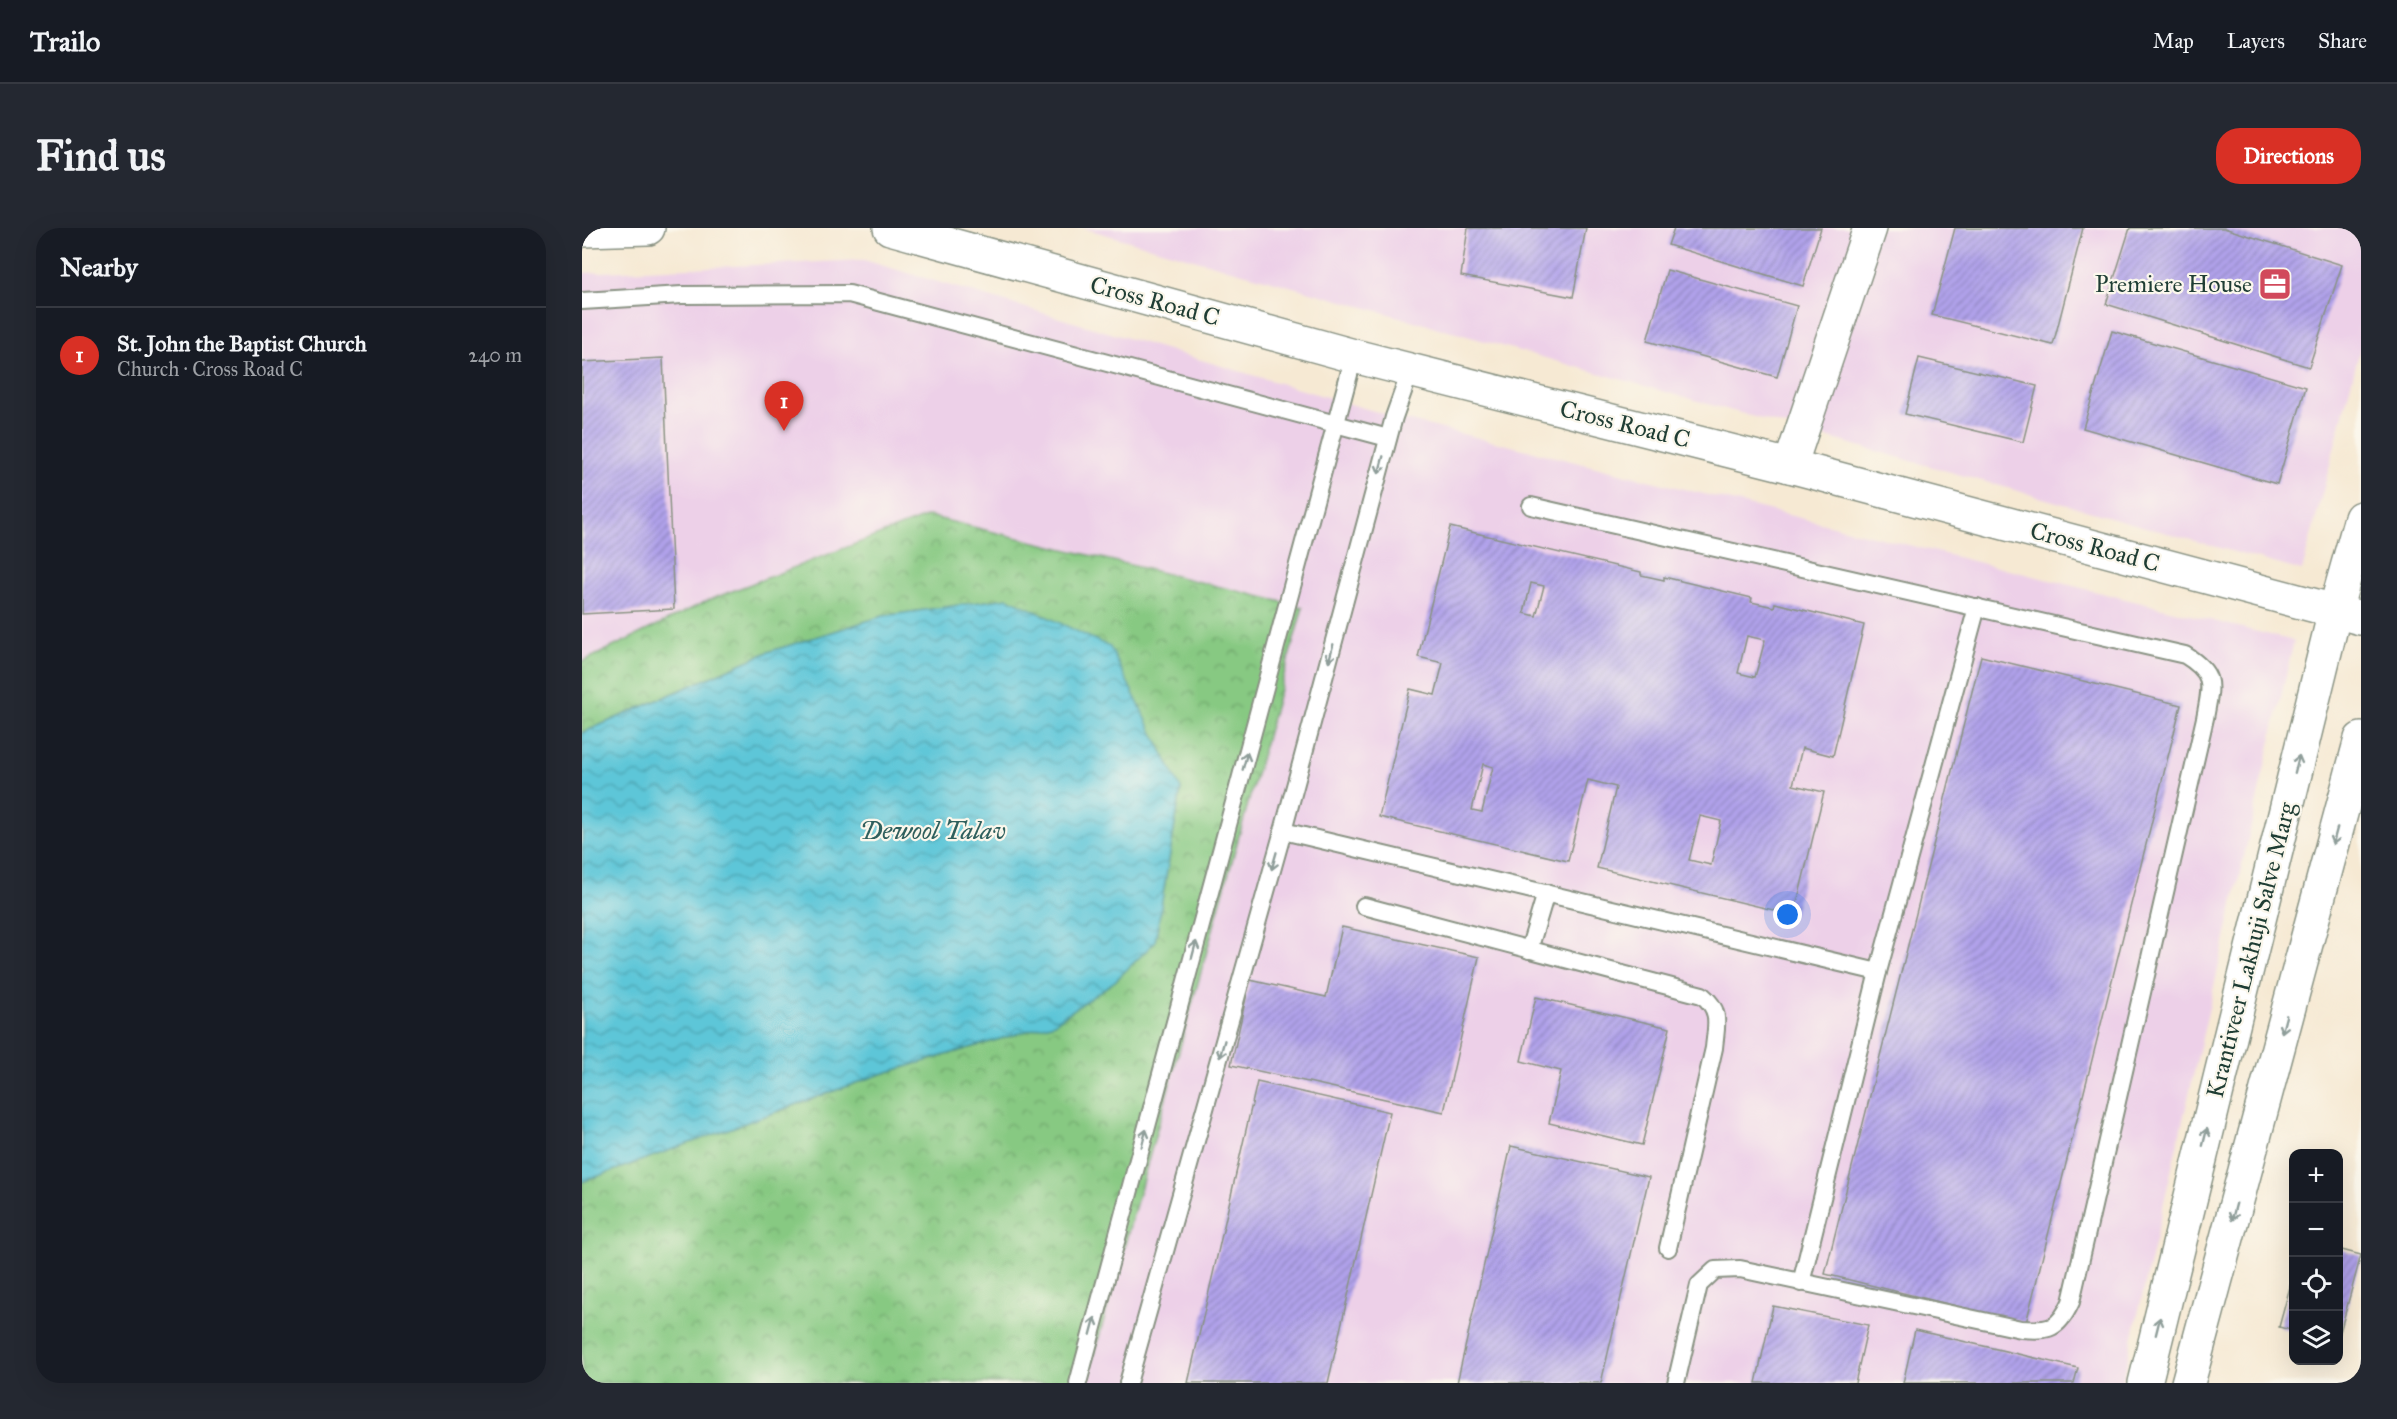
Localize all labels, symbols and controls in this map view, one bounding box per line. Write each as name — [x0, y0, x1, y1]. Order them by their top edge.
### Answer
text: Trailo — [30, 24, 100, 59]
text: Map — [2153, 28, 2194, 54]
text: Layers — [2227, 28, 2285, 54]
text: Share — [2318, 28, 2367, 54]
button: Directions — [2216, 128, 2361, 184]
text: Find us — [36, 130, 166, 182]
text: Nearby — [60, 251, 138, 283]
office icon: Premiere House — [2257, 266, 2293, 302]
street label: Cross Road C — [1087, 269, 1223, 333]
place label: Premiere House — [2095, 269, 2252, 299]
text: St. John the Baptist Church — [117, 330, 367, 357]
text: 1 — [76, 343, 83, 367]
text: 240 m — [468, 343, 522, 367]
text: Church · Cross Road C — [117, 357, 303, 381]
pin: 1 — [764, 382, 804, 431]
street label: Cross Road C — [1557, 393, 1693, 455]
one-way arrow — [1375, 455, 1386, 474]
street label: Cross Road C — [2027, 515, 2163, 579]
one-way arrow — [1324, 643, 1336, 662]
one-way arrow — [1239, 752, 1251, 771]
one-way arrow — [2291, 755, 2303, 774]
street label: Krantiveer Lakhuji Salve Marg — [2200, 798, 2302, 1101]
water label: Dewool Talav — [860, 814, 1006, 846]
one-way arrow — [2329, 826, 2340, 845]
one-way arrow — [1268, 852, 1279, 871]
your location — [1773, 900, 1802, 929]
one-way arrow — [1189, 941, 1200, 960]
one-way arrow — [2278, 1014, 2290, 1033]
one-way arrow — [1215, 1039, 1227, 1058]
one-way arrow — [2199, 1128, 2211, 1147]
one-way arrow — [1138, 1129, 1150, 1148]
map controls — [2289, 1149, 2343, 1365]
button: + — [2289, 1149, 2343, 1203]
one-way arrow — [2228, 1202, 2239, 1221]
button: − — [2289, 1203, 2343, 1257]
button: locate — [2289, 1257, 2343, 1311]
button: layers — [2289, 1311, 2343, 1365]
one-way arrow — [1088, 1317, 1100, 1336]
one-way arrow — [2153, 1317, 2165, 1336]

